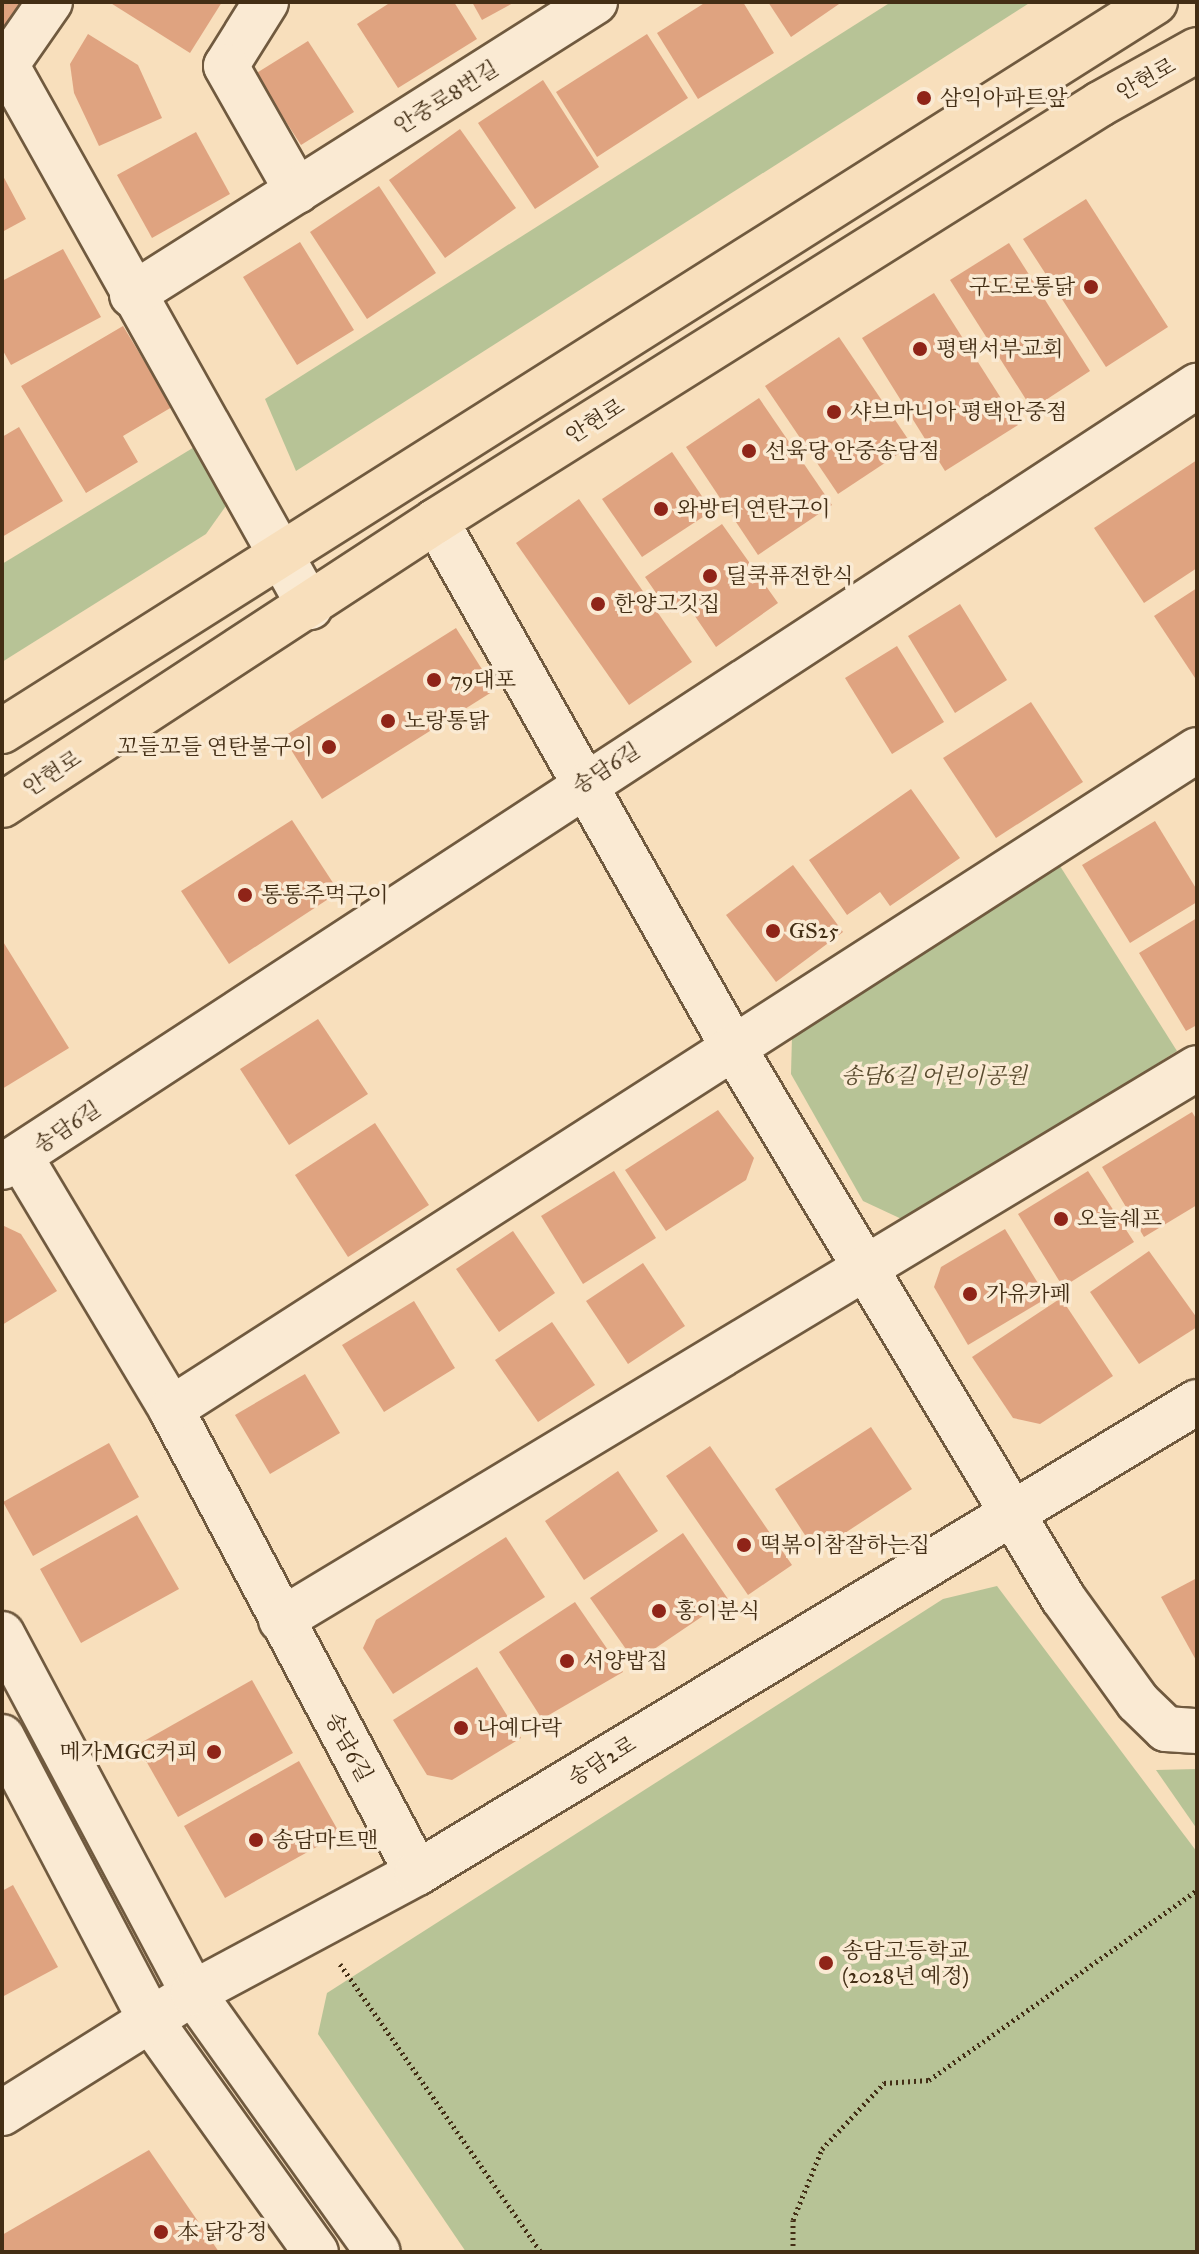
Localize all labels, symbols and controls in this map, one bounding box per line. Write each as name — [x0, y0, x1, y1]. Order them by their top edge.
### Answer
street label: 안현로 — [1112, 52, 1180, 106]
street label: 안중로8번길 — [389, 55, 503, 139]
place label: 삼익아파트앞 — [940, 85, 1068, 111]
marker: 삼익아파트앞 — [915, 89, 933, 107]
place label: 구도로통닭 — [969, 274, 1075, 300]
marker: 구도로통닭 — [1082, 278, 1100, 296]
place label: 평택서부교회 — [936, 336, 1064, 362]
marker: 평택서부교회 — [911, 340, 929, 358]
street label: 안현로 — [561, 393, 629, 449]
place label: 샤브마니아 평택안중점 — [850, 399, 1067, 425]
marker: 샤브마니아 평택안중점 — [825, 403, 843, 421]
place label: 선육당 안중송담점 — [765, 438, 940, 464]
marker: 선육당 안중송담점 — [740, 442, 758, 460]
place label: 와방터 연탄구이 — [677, 496, 831, 522]
marker: 와방터 연탄구이 — [652, 500, 670, 518]
place label: 딜쿡퓨전한식 — [726, 563, 854, 589]
marker: 딜쿡퓨전한식 — [701, 567, 719, 585]
place label: 한양고깃집 — [614, 591, 720, 617]
marker: 한양고깃집 — [589, 595, 607, 613]
place label: 79대포 — [450, 667, 516, 693]
marker: 79대포 — [425, 671, 443, 689]
place label: 노랑통닭 — [404, 708, 489, 734]
marker: 노랑통닭 — [379, 712, 397, 730]
place label: 꼬들꼬들 연탄불구이 — [117, 734, 313, 760]
street label: 송담6길 — [567, 736, 645, 800]
marker: 꼬들꼬들 연탄불구이 — [320, 738, 338, 756]
street label: 안현로 — [18, 745, 86, 801]
place label: 통통주먹구이 — [261, 882, 389, 908]
marker: 통통주먹구이 — [236, 886, 254, 904]
place label: GS25 — [789, 918, 839, 944]
marker: GS25 — [764, 922, 782, 940]
park label: 송담6길 어린이공원 — [841, 1063, 1027, 1089]
street label: 송담6길 — [29, 1095, 105, 1159]
place label: 오늘쉐프 — [1077, 1206, 1162, 1232]
marker: 오늘쉐프 — [1052, 1210, 1070, 1228]
place label: 가유카페 — [986, 1281, 1071, 1307]
marker: 가유카페 — [961, 1285, 979, 1303]
place label: 떡볶이참잘하는집 — [760, 1532, 930, 1558]
marker: 떡볶이참잘하는집 — [735, 1536, 753, 1554]
place label: 홍이분식 — [675, 1598, 760, 1624]
marker: 홍이분식 — [650, 1602, 668, 1620]
place label: 서양밥집 — [583, 1648, 668, 1674]
marker: 서양밥집 — [558, 1652, 576, 1670]
street label: 송담6길 — [320, 1708, 378, 1786]
place label: 나예다락 — [477, 1715, 562, 1741]
marker: 나예다락 — [452, 1719, 470, 1737]
street label: 송담2로 — [563, 1730, 641, 1792]
place label: 메가MGC커피 — [60, 1739, 198, 1765]
marker: 메가MGC커피 — [205, 1743, 223, 1761]
place label: 송담마트맨 — [272, 1827, 378, 1853]
marker: 송담마트맨 — [247, 1831, 265, 1849]
place label: 송담고등학교 (2028년 예정) — [842, 1937, 970, 1988]
marker: 송담고등학교 (2028년 예정) — [817, 1954, 835, 1972]
place label: 本 닭강정 — [177, 2219, 267, 2245]
marker: 本 닭강정 — [152, 2223, 170, 2241]

